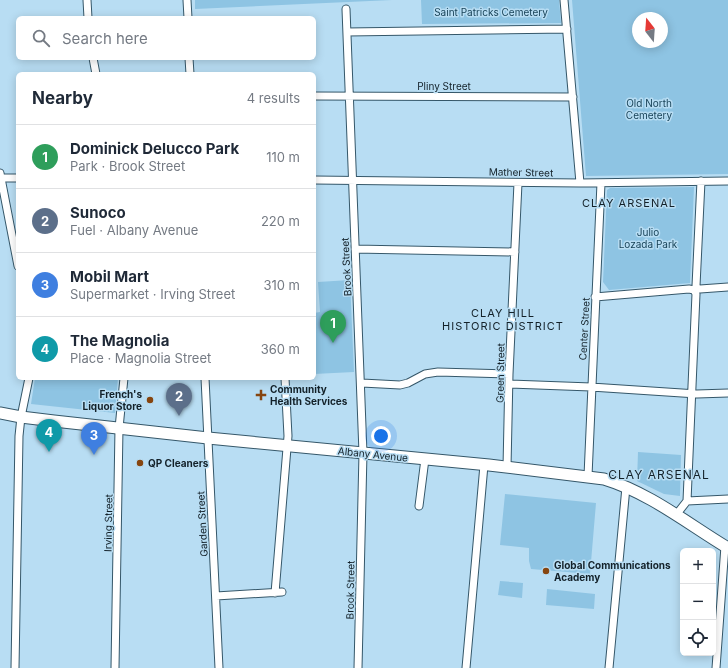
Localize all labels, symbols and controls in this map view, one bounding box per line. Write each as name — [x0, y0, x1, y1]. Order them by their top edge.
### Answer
park label: Saint Patricks Cemetery — [434, 6, 548, 18]
north arrow — [632, 12, 668, 48]
search box — [16, 16, 316, 60]
icon: search — [30, 27, 52, 49]
text: Search here — [62, 29, 148, 48]
street label: Pliny Street — [417, 80, 472, 92]
text: Nearby — [32, 88, 93, 108]
text: 4 results — [247, 90, 300, 106]
park label: Old North Cemetery — [626, 97, 673, 121]
text: Dominick Delucco Park — [70, 139, 239, 158]
text: 1 — [42, 149, 48, 165]
text: 110 m — [266, 149, 300, 165]
text: Park · Brook Street — [70, 158, 185, 174]
street label: Mather Street — [489, 165, 554, 179]
district label: CLAY ARSENAL — [582, 196, 676, 210]
text: Sunoco — [70, 203, 126, 222]
text: 2 — [41, 213, 49, 229]
text: 220 m — [261, 213, 300, 229]
text: Fuel · Albany Avenue — [70, 222, 198, 238]
park label: Julio Lozada Park — [619, 226, 678, 250]
street label: Brook Street — [338, 237, 354, 297]
text: Mobil Mart — [70, 267, 149, 286]
text: 3 — [41, 277, 49, 293]
text: 310 m — [263, 277, 300, 293]
text: Supermarket · Irving Street — [70, 286, 235, 302]
street label: Center Street — [576, 297, 592, 361]
district label: CLAY HILL HISTORIC DISTRICT — [442, 306, 564, 333]
pin: 1 — [320, 310, 346, 343]
text: The Magnolia — [70, 331, 169, 350]
text: 4 — [41, 341, 49, 357]
text: 360 m — [261, 341, 300, 357]
street label: Green Street — [493, 342, 507, 403]
text: Place · Magnolia Street — [70, 350, 211, 366]
pin: 2 — [166, 383, 192, 416]
place label: Community Health Services — [270, 383, 348, 407]
place label: French's Liquor Store — [83, 388, 142, 412]
marker: Community Health Services — [255, 389, 267, 401]
marker: French's Liquor Store — [145, 395, 155, 405]
pin: 4 — [36, 419, 62, 452]
pin: 3 — [81, 422, 107, 455]
your location — [371, 426, 391, 446]
street label: Albany Avenue — [337, 444, 409, 464]
place label: QP Cleaners — [148, 457, 209, 469]
marker: QP Cleaners — [135, 458, 145, 468]
district label: CLAY ARSENAL — [608, 467, 710, 482]
street label: Garden Street — [194, 490, 210, 557]
street label: Irving Street — [101, 493, 115, 552]
map controls — [680, 548, 716, 656]
button: + — [680, 548, 716, 584]
place label: Global Communications Academy — [554, 559, 671, 584]
street label: Brook Street — [343, 560, 357, 619]
marker: Global Communications Academy — [541, 566, 551, 576]
button: − — [680, 584, 716, 620]
button: locate — [680, 620, 716, 656]

